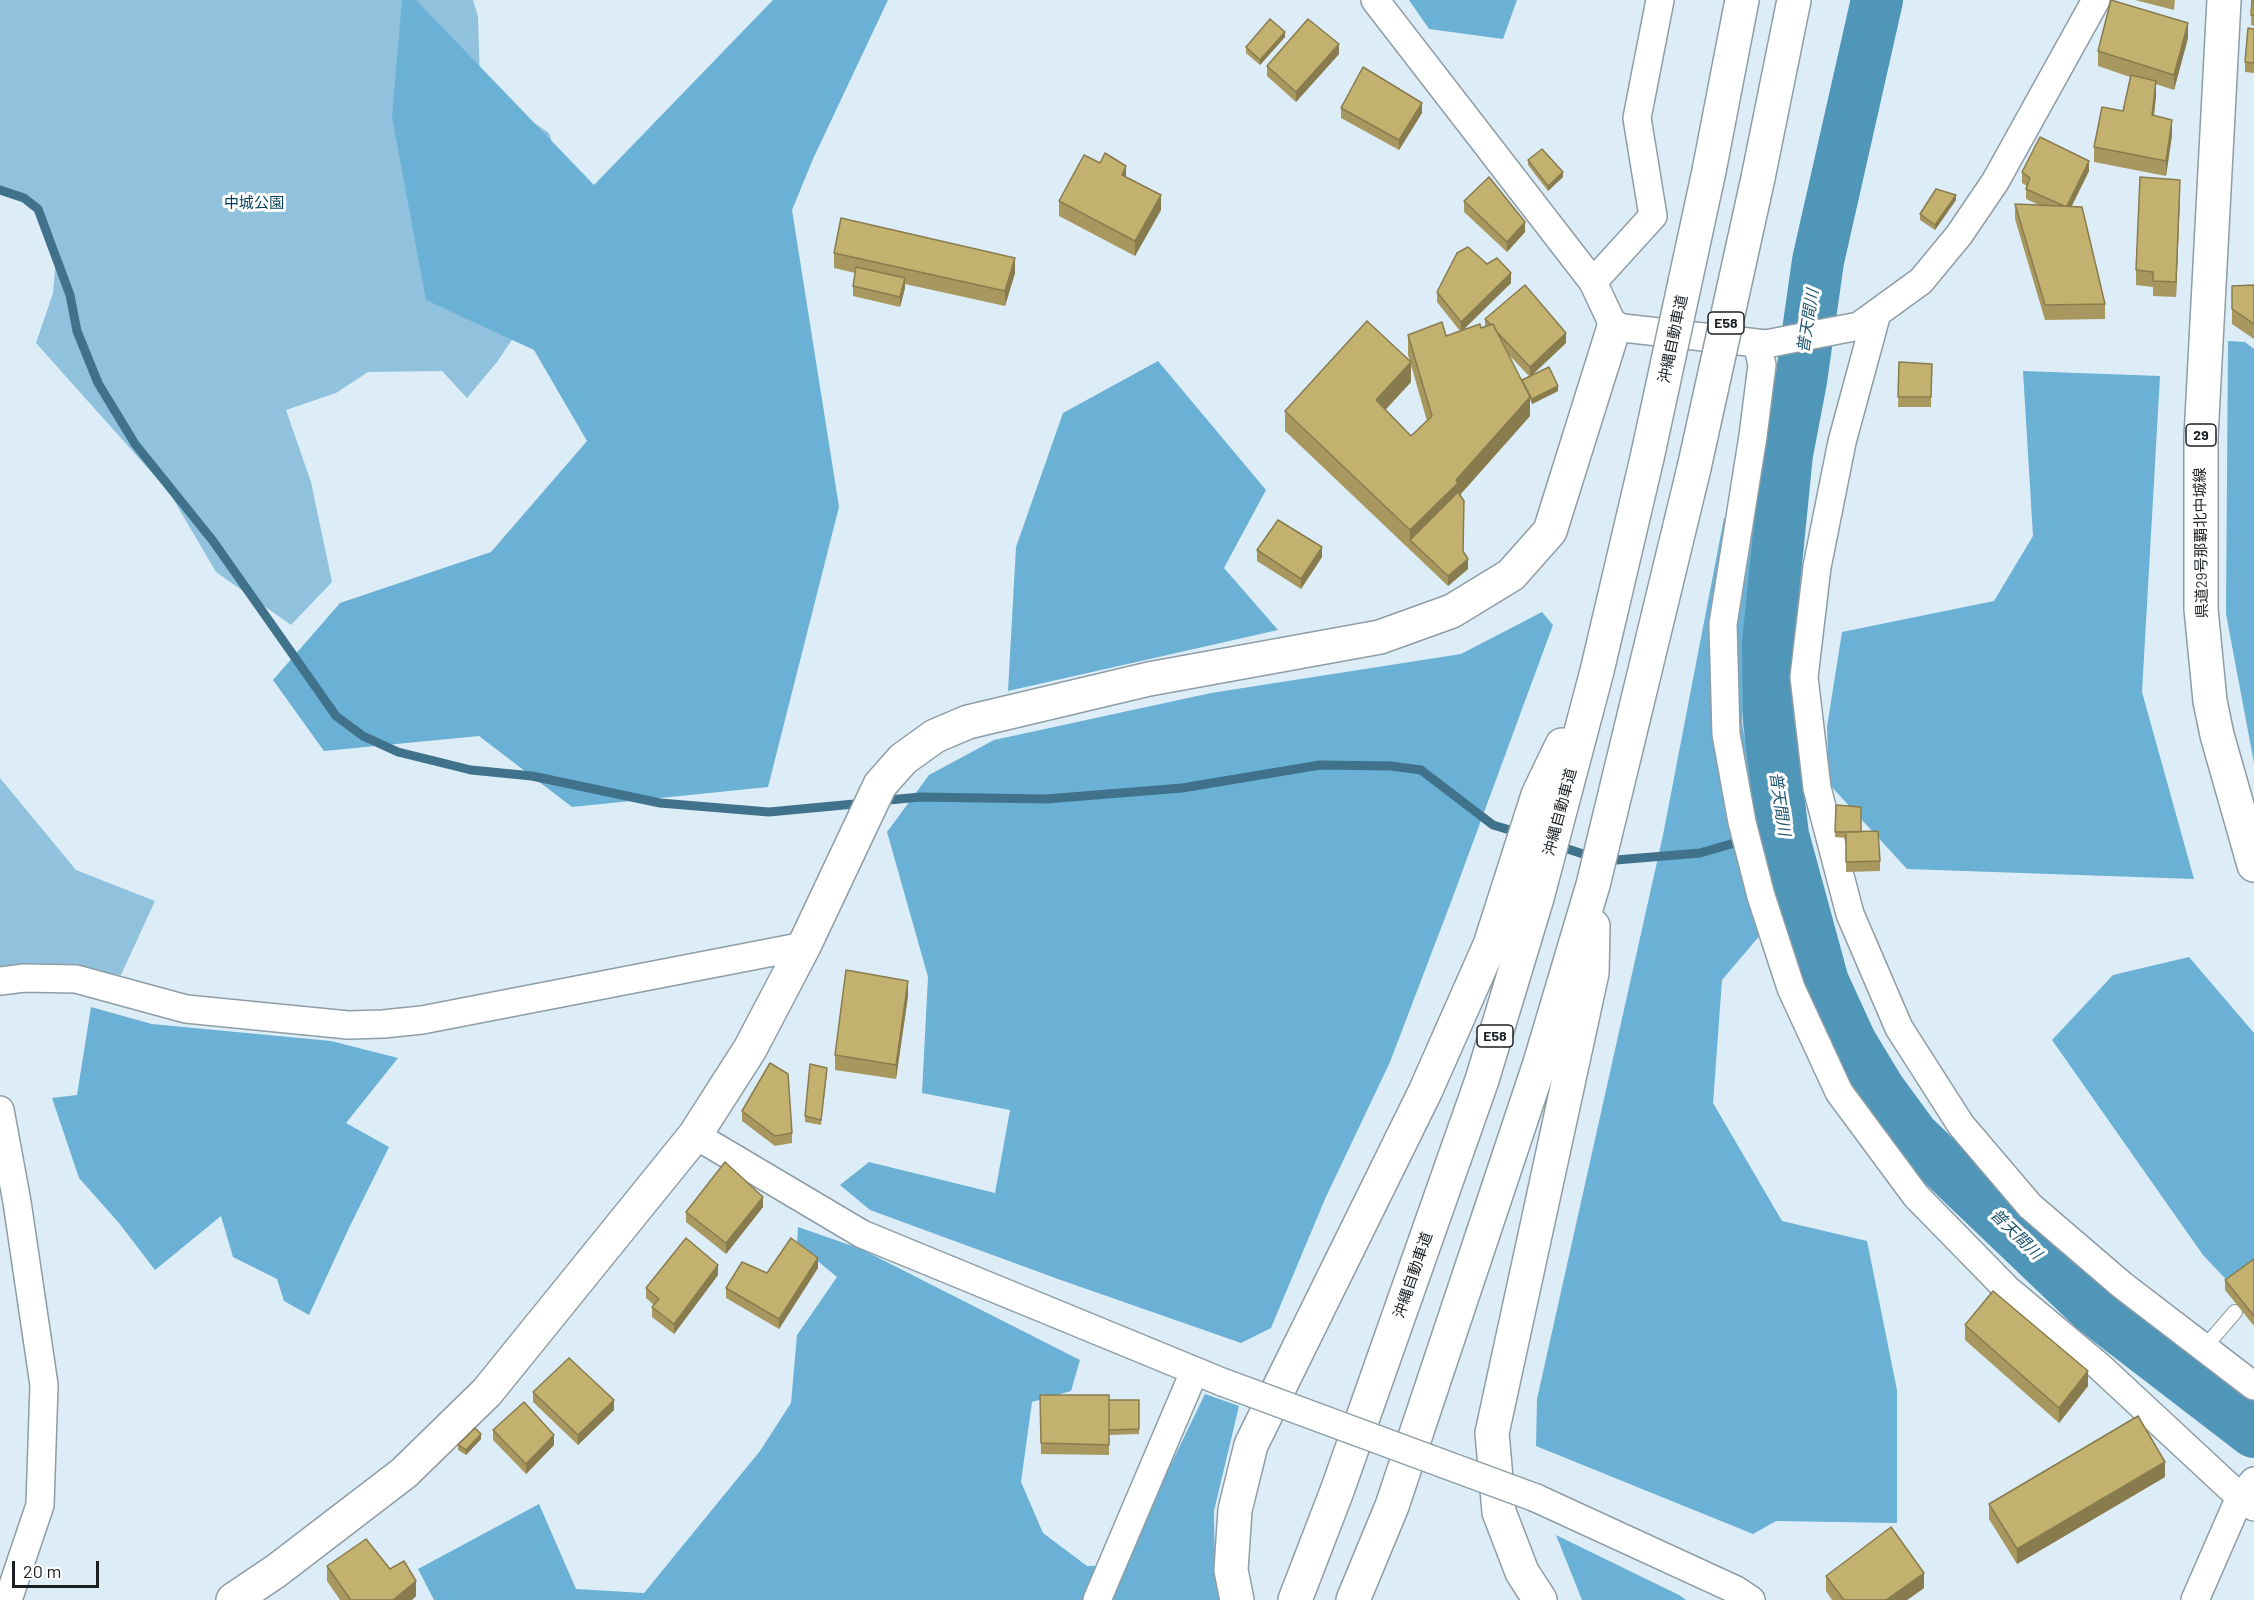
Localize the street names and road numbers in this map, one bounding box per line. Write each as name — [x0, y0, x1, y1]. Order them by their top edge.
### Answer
street label: 沖縄自動車道 — [1655, 293, 1691, 385]
road number: E58 — [1708, 312, 1744, 334]
road number: 29 — [2186, 424, 2216, 446]
street label: 県道29号那覇北中城線 — [2191, 467, 2211, 619]
street label: 沖縄自動車道 — [1540, 766, 1580, 858]
road number: E58 — [1477, 1025, 1513, 1047]
street label: 沖縄自動車道 — [1390, 1230, 1436, 1320]

